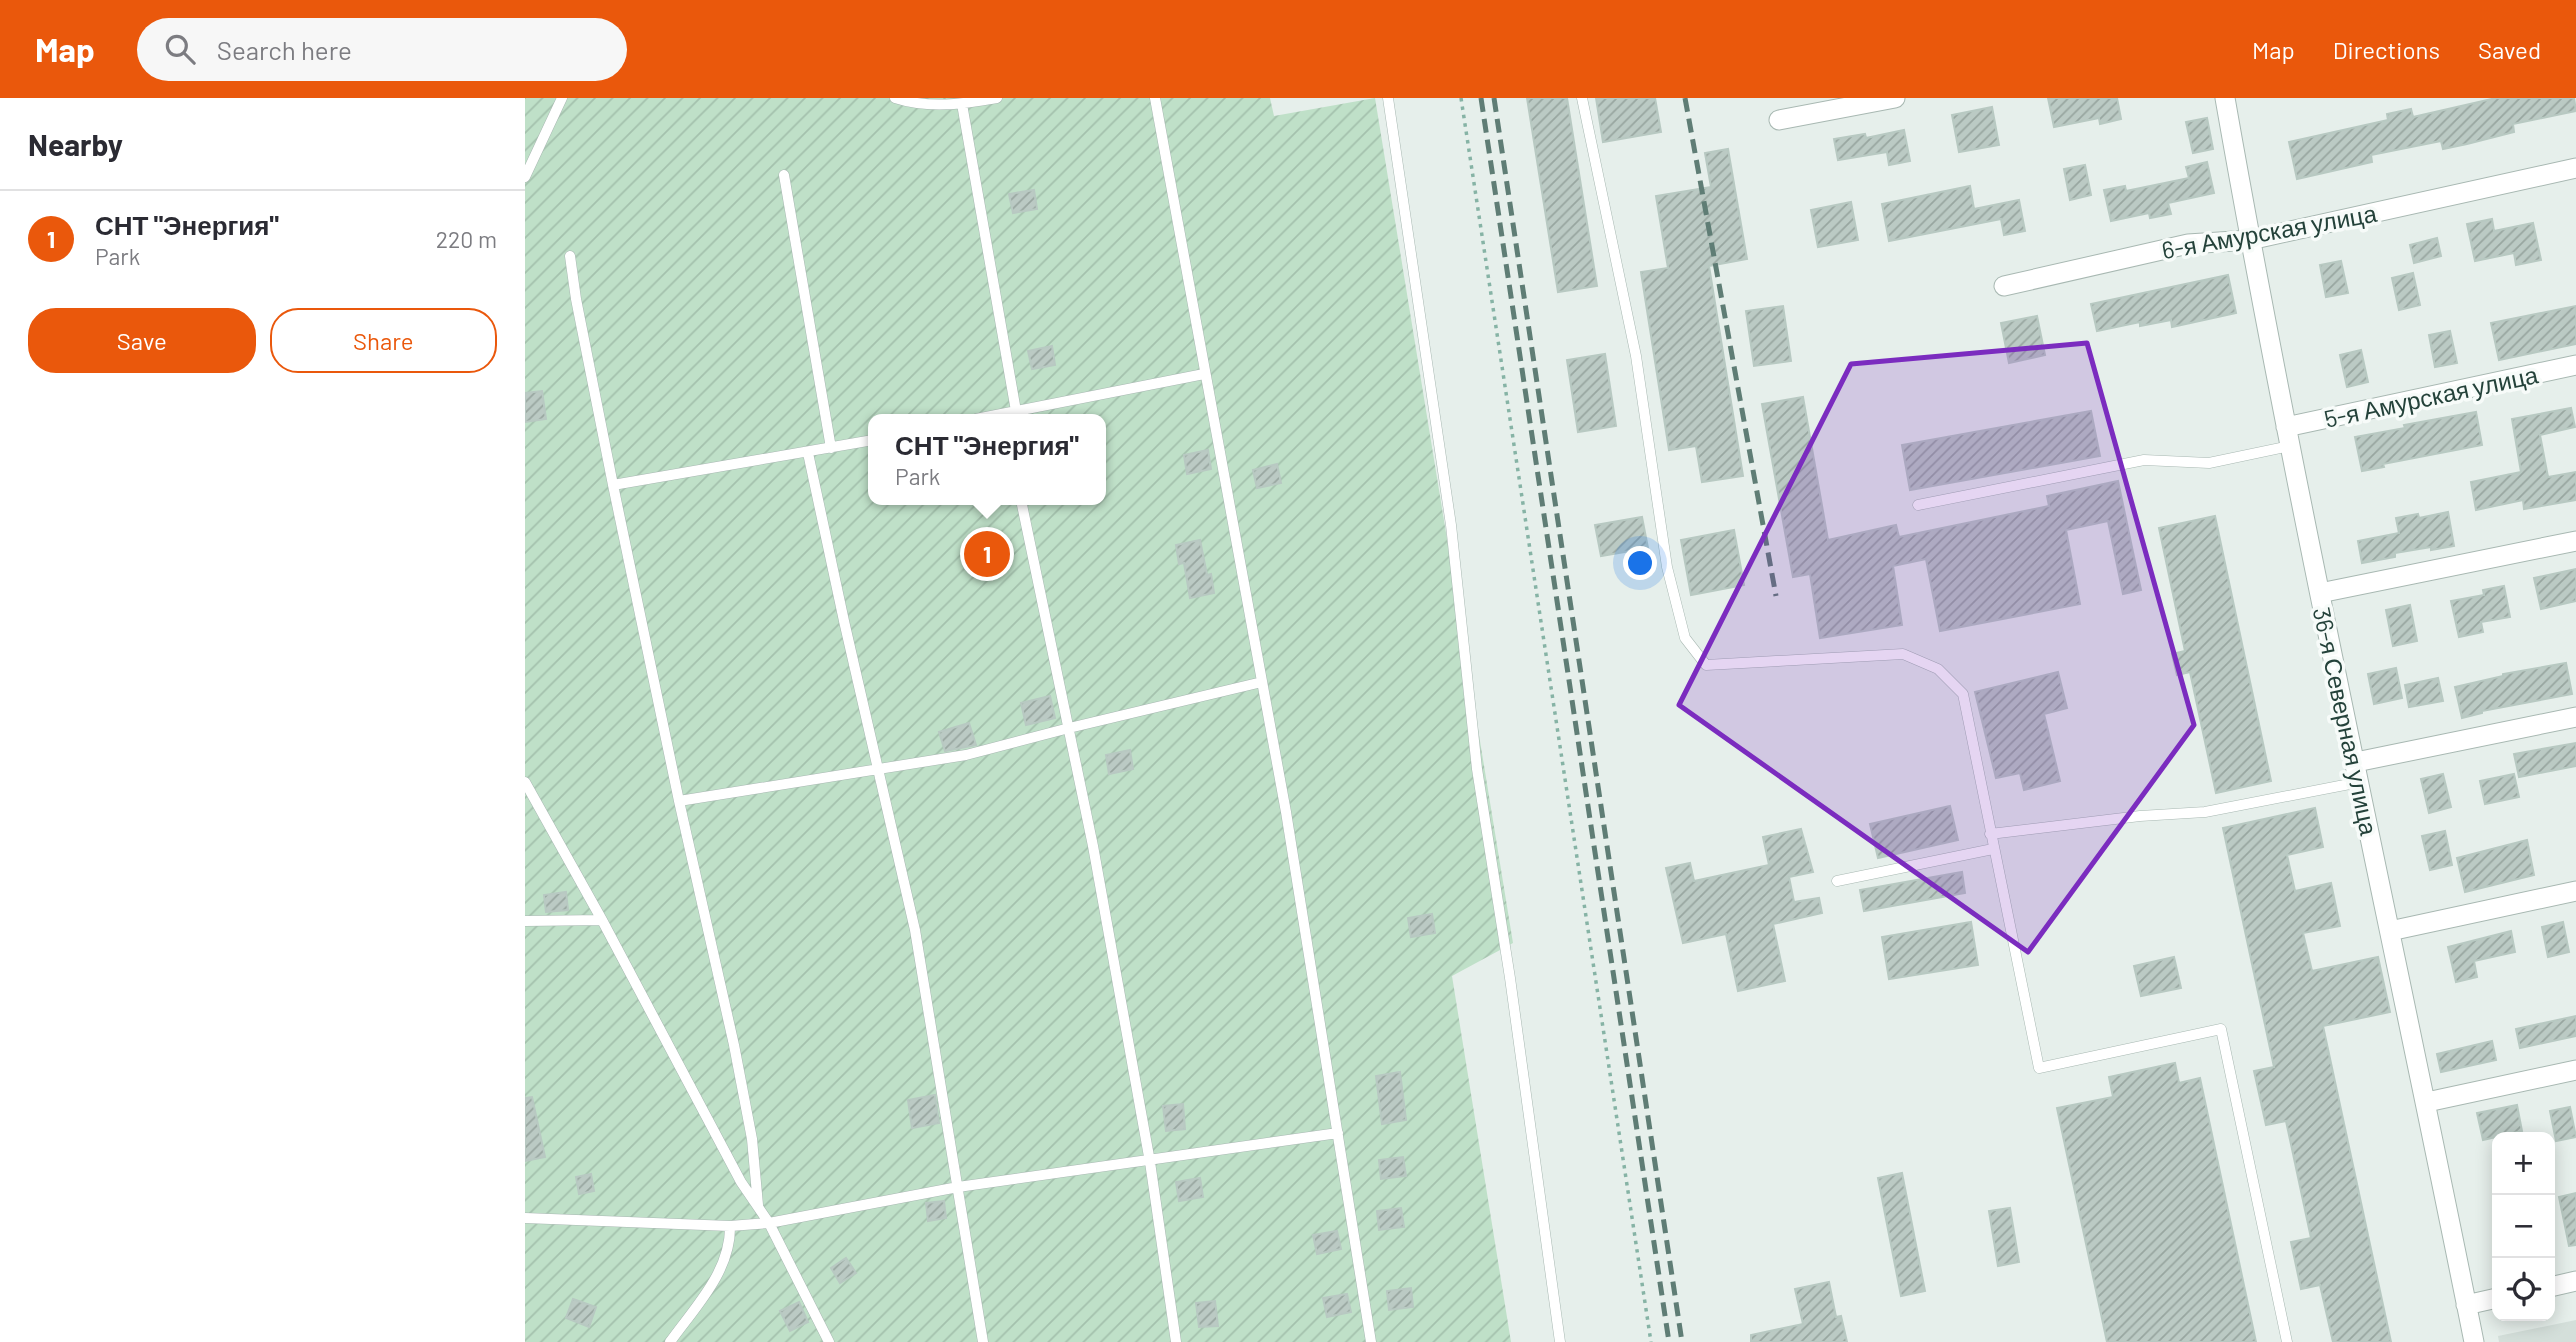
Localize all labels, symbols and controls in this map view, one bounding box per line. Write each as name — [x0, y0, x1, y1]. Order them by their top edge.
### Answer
search box — [137, 18, 627, 81]
text: Map — [35, 29, 95, 69]
icon: search — [161, 30, 199, 68]
text: Search here — [217, 34, 352, 65]
text: Map — [2252, 35, 2295, 64]
text: Directions — [2333, 35, 2440, 64]
text: Saved — [2478, 35, 2541, 64]
text: Nearby — [28, 126, 123, 162]
street label: 6-я Амурская улица — [2159, 198, 2379, 264]
text: СНТ "Энергия" — [95, 209, 279, 240]
text: 1 — [47, 225, 55, 253]
text: 220 m — [436, 225, 497, 253]
text: Park — [95, 242, 140, 270]
button: Save — [28, 308, 256, 373]
button: Share — [270, 308, 497, 373]
street label: 5-я Амурская улица — [2322, 359, 2541, 433]
popup — [868, 414, 1106, 505]
text: СНТ "Энергия" — [895, 429, 1079, 460]
text: Park — [895, 462, 940, 490]
pin: 1 — [964, 528, 1010, 580]
your location — [1623, 546, 1657, 580]
street label: 36-я Северная улица — [2308, 604, 2384, 838]
map controls — [2492, 1132, 2555, 1321]
button: + — [2492, 1132, 2555, 1195]
button: − — [2492, 1195, 2555, 1258]
button: locate — [2492, 1258, 2555, 1321]

